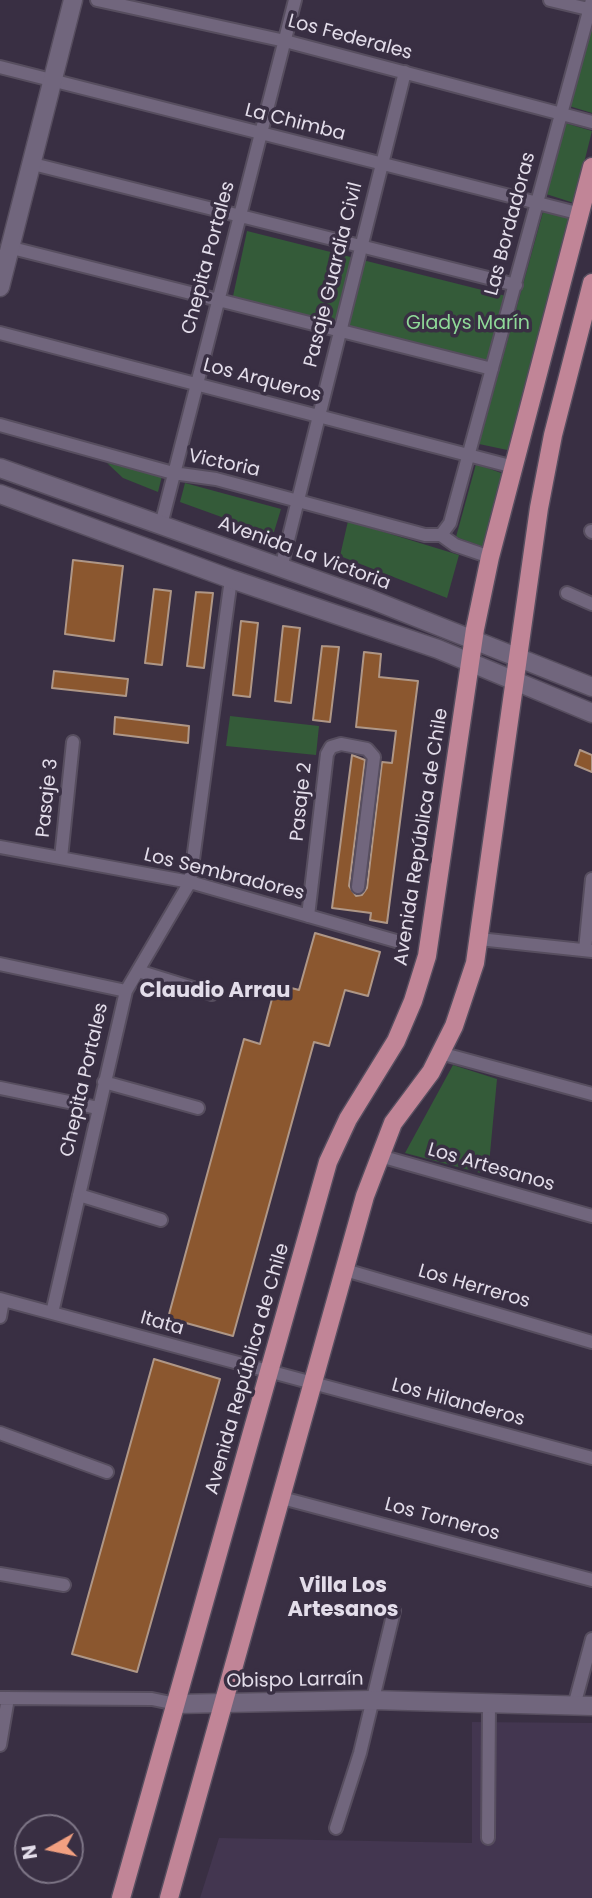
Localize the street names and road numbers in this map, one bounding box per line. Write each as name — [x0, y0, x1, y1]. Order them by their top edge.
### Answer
street label: Los Federales — [285, 10, 415, 66]
street label: La Chimba — [242, 99, 348, 147]
street label: Las Bordadoras — [481, 150, 541, 298]
street label: Chepita Portales — [178, 179, 240, 337]
street label: Pasaje Guardia Civil — [300, 180, 368, 370]
street label: Los Arqueros — [201, 354, 323, 408]
street label: Victoria — [186, 445, 262, 483]
street label: Avenida La Victoria — [215, 512, 393, 596]
street label: Avenida República de Chile — [390, 707, 454, 967]
street label: Pasaje 3 — [33, 757, 63, 839]
street label: Pasaje 2 — [287, 761, 317, 843]
street label: Los Sembradores — [141, 844, 307, 906]
street label: Chepita Portales — [56, 1001, 114, 1159]
street label: Los Artesanos — [425, 1139, 557, 1197]
street label: Avenida República de Chile — [201, 1241, 295, 1497]
street label: Los Herreros — [415, 1260, 533, 1314]
street label: Itata — [138, 1307, 186, 1341]
street label: Los Hilanderos — [389, 1374, 527, 1432]
street label: Los Torneros — [382, 1494, 502, 1546]
street label: Obispo Larraín — [226, 1668, 364, 1694]

